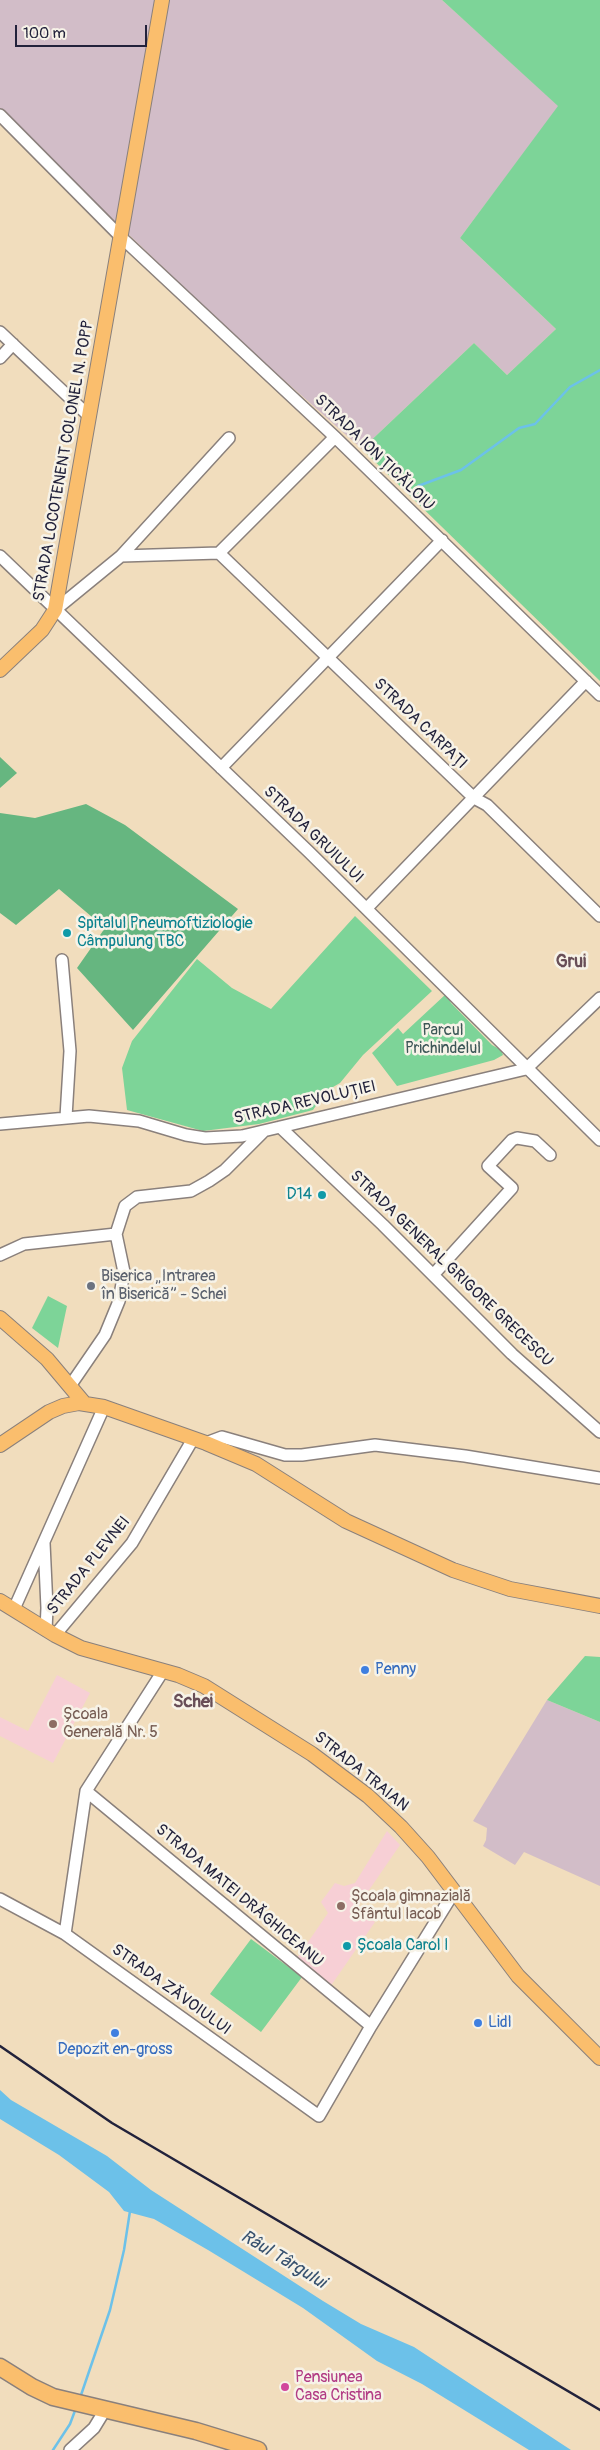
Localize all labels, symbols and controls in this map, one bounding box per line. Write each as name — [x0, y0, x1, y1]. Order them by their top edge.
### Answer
scale bar — [18, 15, 150, 47]
text: 100 m — [23, 24, 66, 43]
street label: STRADA LOCOTENENT COLONEL N. POPP — [30, 319, 98, 603]
street label: STRADA ION ȚICĂLOIU — [310, 391, 438, 515]
street label: STRADA CARPAȚI — [369, 675, 471, 773]
street label: STRADA GRUIULUI — [259, 782, 367, 888]
place label: Spitalul Pneumoftiziologie Câmpulung TBC — [77, 914, 253, 952]
marker: Spitalul Pneumoftiziologie Câmpulung TBC — [61, 927, 73, 939]
district label: Grui — [556, 951, 586, 973]
park label: Parcul Prichindelul — [405, 1021, 481, 1059]
street label: STRADA REVOLUȚIEI — [232, 1077, 378, 1129]
street label: STRADA GENERAL GRIGORE GRECESCU — [346, 1167, 556, 1371]
place label: D14 — [286, 1185, 312, 1205]
marker: D14 — [316, 1189, 328, 1201]
place label: Biserica „Intrarea în Biserică” - Schei — [101, 1267, 226, 1305]
marker: Biserica „Intrarea în Biserică” - Schei — [85, 1280, 97, 1292]
street label: STRADA PLEVNEI — [43, 1513, 135, 1619]
place label: Penny — [375, 1660, 416, 1680]
marker: Penny — [359, 1664, 371, 1676]
district label: Schei — [173, 1691, 213, 1713]
place label: Școala Generală Nr. 5 — [63, 1705, 158, 1743]
marker: Școala Generală Nr. 5 — [47, 1718, 59, 1730]
street label: STRADA TRAIAN — [310, 1728, 412, 1816]
street label: STRADA MATEI DRĂGHICEANU — [151, 1820, 327, 1972]
place label: Şcoala gimnazială Sfântul Iacob — [351, 1887, 471, 1925]
marker: Şcoala gimnazială Sfântul Iacob — [335, 1900, 347, 1912]
place label: Școala Carol I — [357, 1936, 449, 1956]
street label: STRADA ZĂVOIULUI — [108, 1940, 234, 2040]
marker: Școala Carol I — [341, 1940, 353, 1952]
place label: Lidl — [488, 2013, 512, 2033]
marker: Lidl — [472, 2017, 484, 2029]
marker: Depozit en-gross — [109, 2027, 121, 2039]
place label: Depozit en-gross — [58, 2040, 172, 2060]
water label: Râul Târgului — [237, 2226, 329, 2294]
place label: Pensiunea Casa Cristina — [295, 2368, 382, 2406]
marker: Pensiunea Casa Cristina — [279, 2381, 291, 2393]

